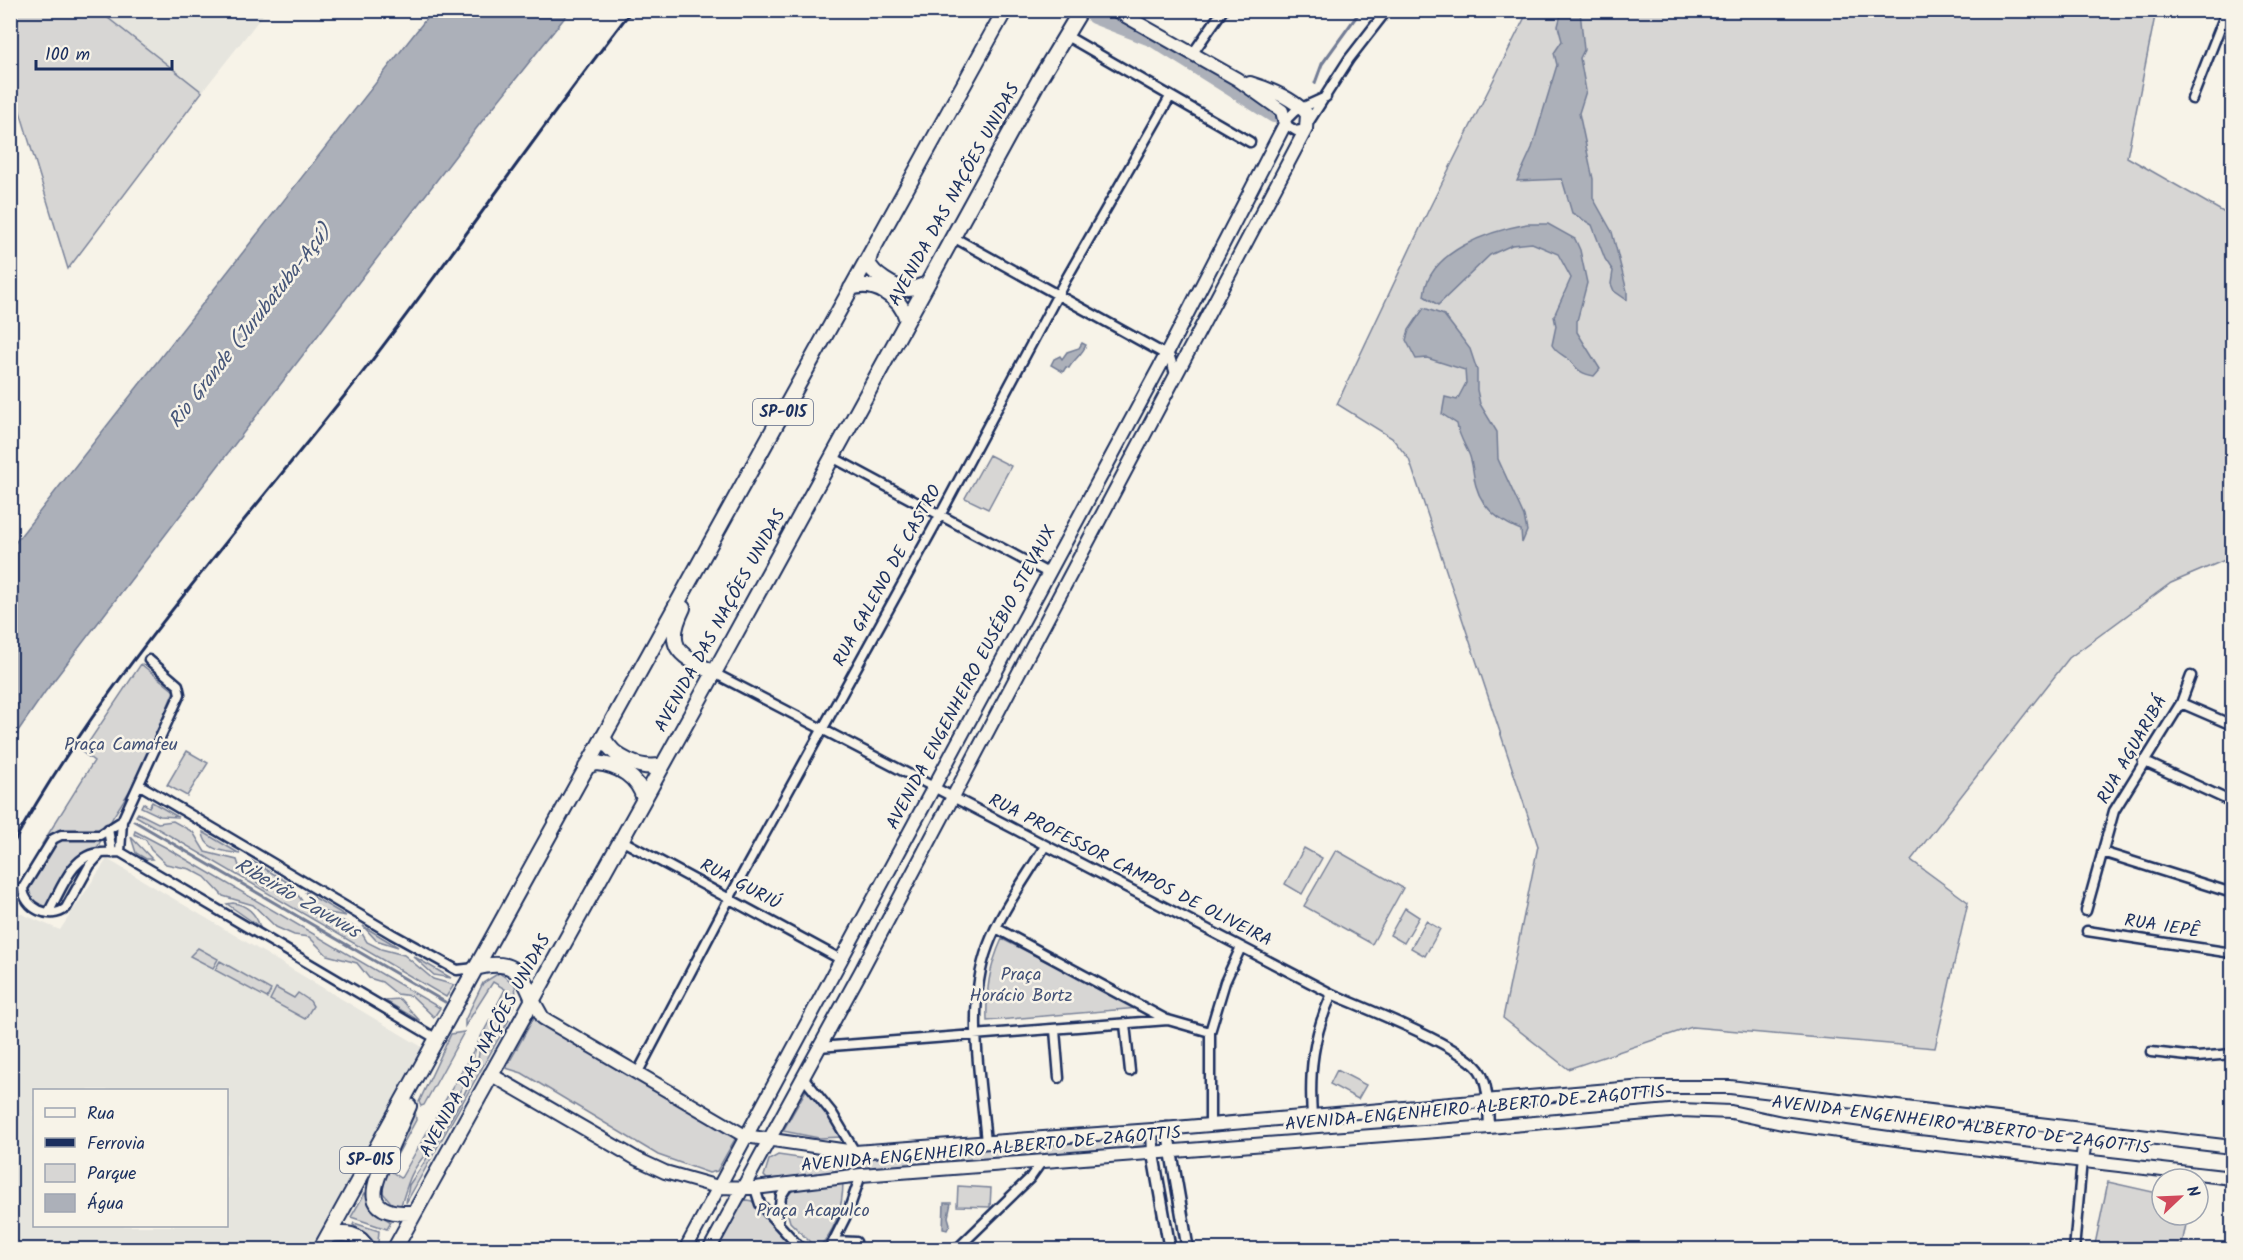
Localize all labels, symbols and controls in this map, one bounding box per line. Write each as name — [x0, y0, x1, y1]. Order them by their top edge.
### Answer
scale bar — [36, 33, 172, 71]
text: 100 m — [45, 41, 90, 70]
street label: AVENIDA DAS NAÇÕES UNIDAS — [882, 78, 1029, 312]
water label: Rio Grande (Jurubatuba-Açú) — [161, 217, 342, 436]
road number: SP-015 — [753, 399, 813, 425]
street label: RUA GALENO DE CASTRO — [826, 480, 950, 672]
street label: AVENIDA DAS NAÇÕES UNIDAS — [648, 504, 795, 738]
street label: AVENIDA ENGENHEIRO EUSÉBIO STEVAUX — [879, 520, 1065, 835]
street label: RUA AGUARIBÁ — [2090, 690, 2176, 810]
park label: Praça Camafeu — [64, 731, 178, 760]
street label: RUA PROFESSOR CAMPOS DE OLIVEIRA — [983, 787, 1277, 955]
water label: Ribeirão Zavuvus — [228, 850, 368, 949]
street label: RUA GURIÚ — [694, 852, 786, 919]
street label: RUA IEPÊ — [2122, 907, 2202, 947]
street label: AVENIDA DAS NAÇÕES UNIDAS — [413, 929, 560, 1163]
park label: Praça Horácio Bortz — [970, 961, 1072, 1011]
street label: AVENIDA ENGENHEIRO ALBERTO DE ZAGOTTIS — [1284, 1078, 1666, 1140]
street label: AVENIDA ENGENHEIRO ALBERTO DE ZAGOTTIS — [1770, 1088, 2152, 1164]
legend — [33, 1089, 228, 1227]
text: Rua — [87, 1100, 115, 1129]
street label: AVENIDA ENGENHEIRO ALBERTO DE ZAGOTTIS — [800, 1119, 1182, 1181]
text: Ferrovia — [87, 1130, 145, 1159]
road number: SP-015 — [340, 1147, 400, 1173]
text: Parque — [87, 1160, 136, 1189]
north arrow — [2150, 1167, 2210, 1227]
text: N — [2179, 1182, 2206, 1201]
text: Água — [87, 1190, 124, 1219]
park label: Praça Acapulco — [756, 1197, 870, 1226]

